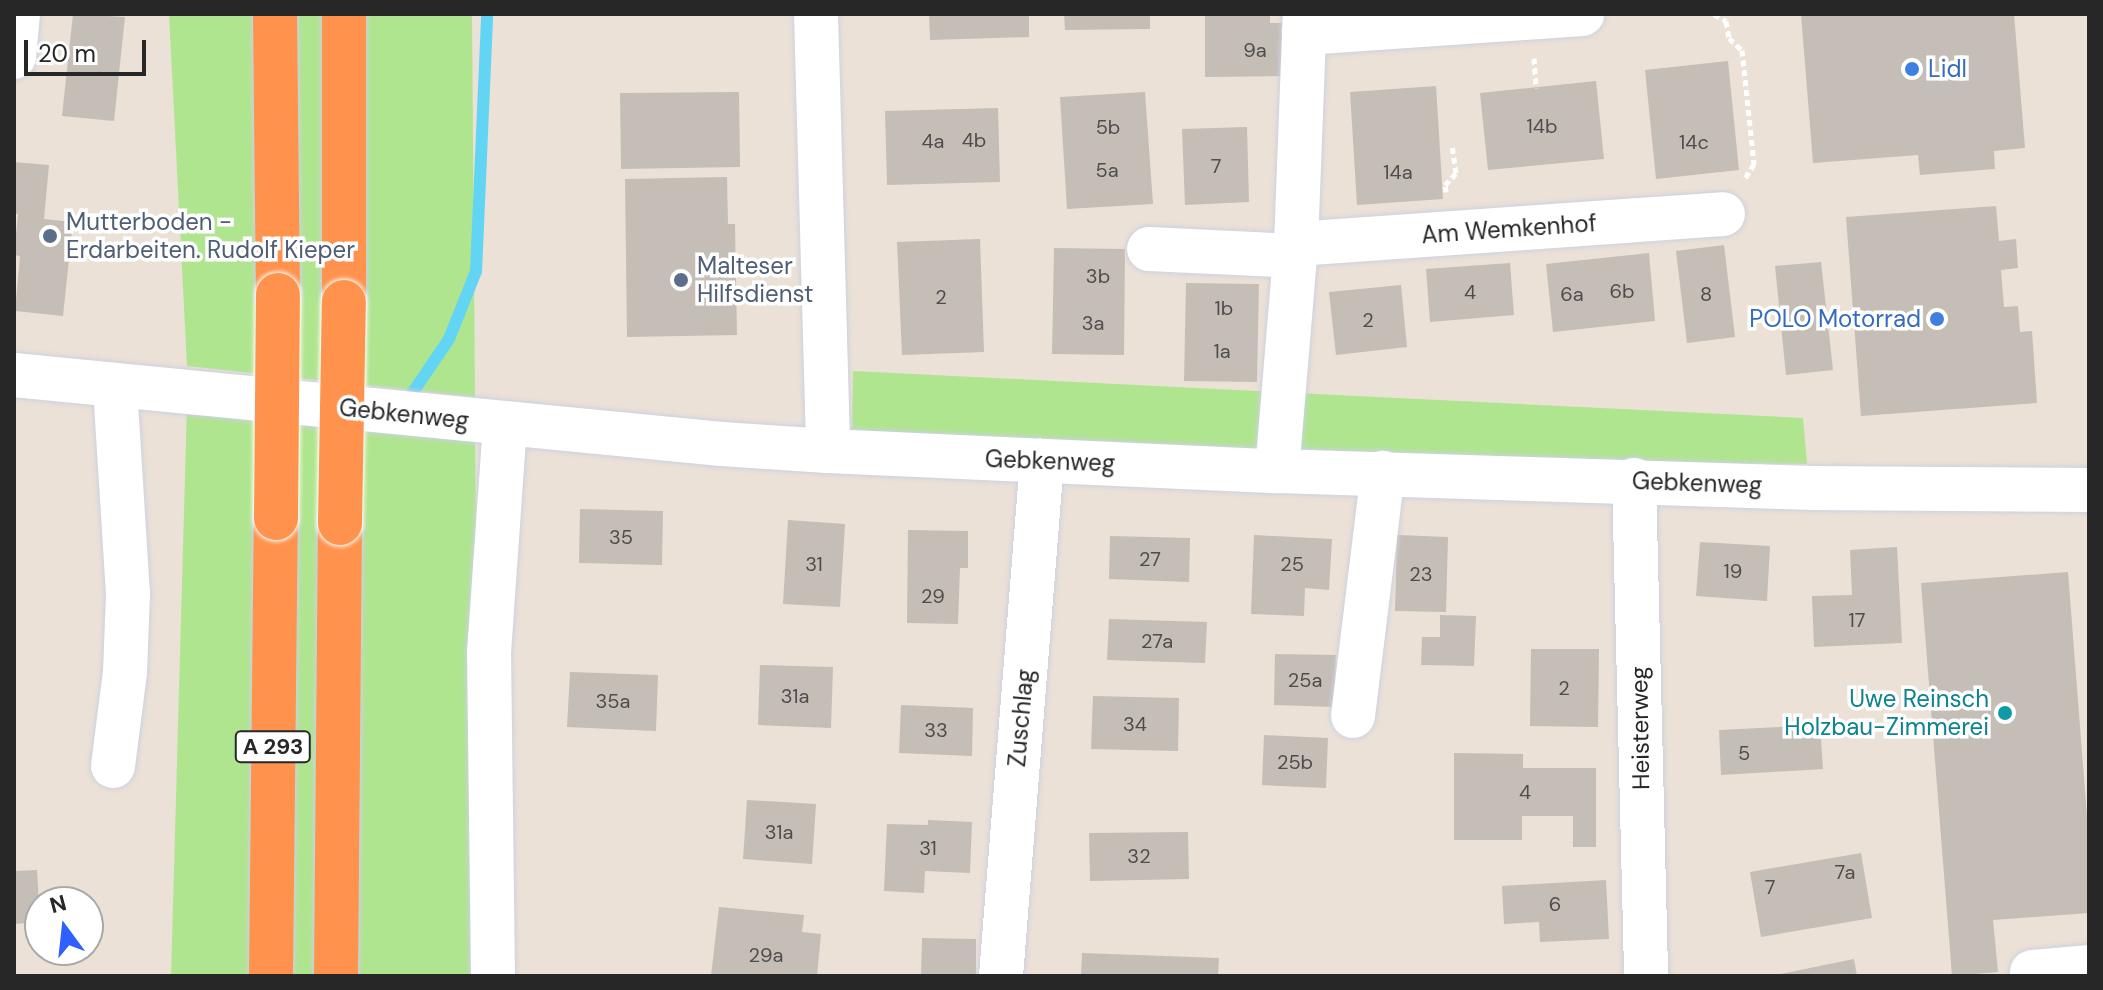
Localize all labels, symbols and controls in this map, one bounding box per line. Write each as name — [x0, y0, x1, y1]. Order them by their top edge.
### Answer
scale bar — [28, 24, 150, 74]
text: 20 m — [38, 38, 96, 69]
house number: 9a — [1243, 38, 1267, 62]
place label: Lidl — [1928, 55, 1967, 83]
marker: Lidl — [1903, 60, 1921, 78]
house number: 14b — [1527, 114, 1557, 138]
house number: 5b — [1096, 115, 1120, 139]
house number: 4b — [962, 128, 986, 152]
house number: 4a — [921, 129, 945, 153]
house number: 14c — [1679, 130, 1709, 154]
house number: 7 — [1211, 154, 1221, 178]
house number: 5a — [1095, 158, 1119, 182]
house number: 14a — [1383, 160, 1413, 184]
place label: Mutterboden - Erdarbeiten. Rudolf Kieper — [66, 208, 355, 264]
street label: Am Wemkenhof — [1420, 209, 1598, 249]
marker: Mutterboden - Erdarbeiten. Rudolf Kieper — [41, 227, 59, 245]
place label: Malteser Hilfsdienst — [697, 252, 813, 308]
house number: 3b — [1086, 264, 1110, 288]
marker: Malteser Hilfsdienst — [672, 271, 690, 289]
house number: 6b — [1609, 279, 1635, 303]
house number: 4 — [1464, 280, 1476, 304]
house number: 6a — [1560, 282, 1584, 306]
house number: 8 — [1700, 282, 1712, 306]
house number: 2 — [935, 285, 947, 309]
house number: 1b — [1215, 296, 1233, 320]
place label: POLO Motorrad — [1749, 305, 1921, 333]
house number: 2 — [1362, 308, 1374, 332]
marker: POLO Motorrad — [1928, 310, 1946, 328]
house number: 3a — [1082, 311, 1104, 335]
house number: 1a — [1213, 339, 1231, 363]
street label: Gebkenweg — [338, 393, 470, 435]
street label: Gebkenweg — [984, 444, 1116, 478]
street label: Gebkenweg — [1631, 466, 1763, 500]
house number: 35 — [609, 525, 633, 549]
house number: 27 — [1139, 547, 1161, 571]
house number: 31 — [805, 552, 823, 576]
house number: 25 — [1280, 552, 1304, 576]
house number: 19 — [1724, 559, 1742, 583]
house number: 23 — [1409, 562, 1433, 586]
house number: 29 — [921, 584, 945, 608]
house number: 17 — [1849, 608, 1865, 632]
house number: 27a — [1141, 629, 1173, 653]
street label: Heisterweg — [1625, 666, 1655, 790]
street label: Zuschlag — [1002, 668, 1040, 768]
house number: 25a — [1288, 668, 1322, 692]
house number: 2 — [1558, 676, 1570, 700]
house number: 31a — [781, 684, 809, 708]
place label: Uwe Reinsch Holzbau-Zimmerei — [1784, 685, 1989, 741]
house number: 35a — [596, 689, 630, 713]
marker: Uwe Reinsch Holzbau-Zimmerei — [1996, 704, 2014, 722]
house number: 34 — [1123, 712, 1147, 736]
house number: 33 — [924, 718, 948, 742]
road number: A 293 — [233, 729, 313, 765]
house number: 5 — [1738, 741, 1750, 765]
house number: 25b — [1277, 750, 1313, 774]
house number: 4 — [1519, 780, 1531, 804]
house number: 31a — [765, 820, 793, 844]
house number: 31 — [919, 836, 937, 860]
house number: 32 — [1127, 844, 1151, 868]
house number: 7a — [1835, 860, 1855, 884]
house number: 7 — [1765, 875, 1775, 899]
north arrow — [24, 886, 104, 966]
text: N — [47, 888, 70, 920]
house number: 6 — [1549, 892, 1561, 916]
house number: 29a — [749, 943, 783, 967]

